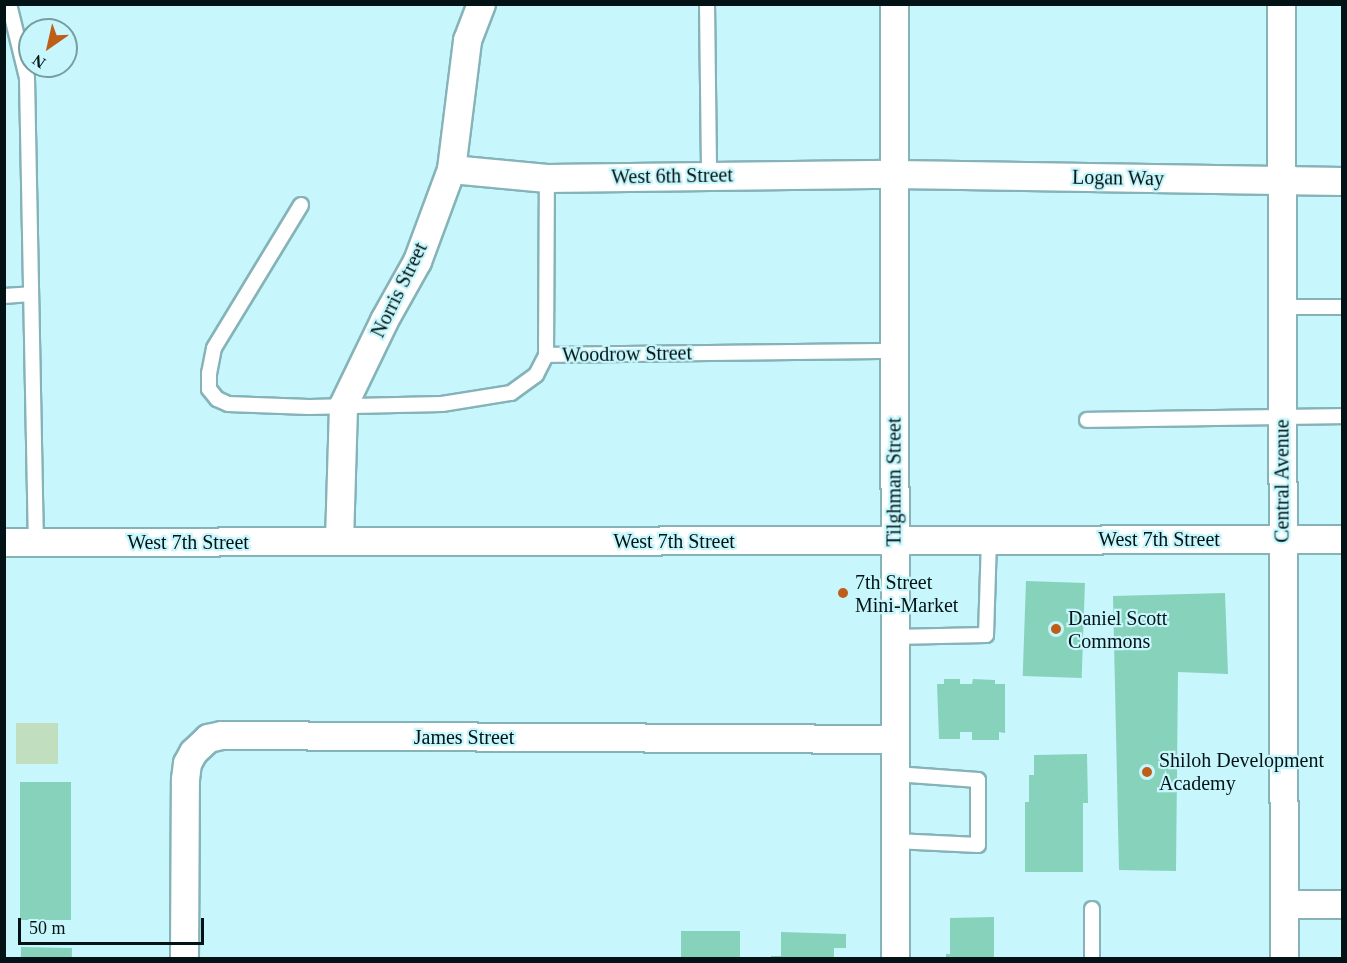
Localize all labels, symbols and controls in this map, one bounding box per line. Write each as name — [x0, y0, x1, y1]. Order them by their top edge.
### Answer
north arrow — [18, 18, 78, 78]
text: N — [29, 51, 48, 72]
street label: West 6th Street — [611, 163, 733, 189]
street label: Logan Way — [1072, 165, 1164, 191]
street label: Norris Street — [366, 239, 432, 341]
street label: Woodrow Street — [562, 341, 692, 367]
street label: Tilghman Street — [882, 418, 906, 546]
street label: Central Avenue — [1270, 419, 1294, 543]
street label: West 7th Street — [1098, 527, 1220, 551]
street label: West 7th Street — [613, 529, 735, 553]
street label: West 7th Street — [127, 530, 249, 554]
place label: 7th Street Mini-Market — [855, 570, 958, 617]
marker: 7th Street Mini-Market — [836, 586, 850, 600]
place label: Daniel Scott Commons — [1068, 606, 1167, 653]
marker: Daniel Scott Commons — [1049, 622, 1063, 636]
street label: James Street — [414, 725, 514, 749]
place label: Shiloh Development Academy — [1159, 748, 1324, 795]
marker: Shiloh Development Academy — [1140, 765, 1154, 779]
scale bar — [21, 906, 207, 944]
text: 50 m — [29, 918, 66, 938]

